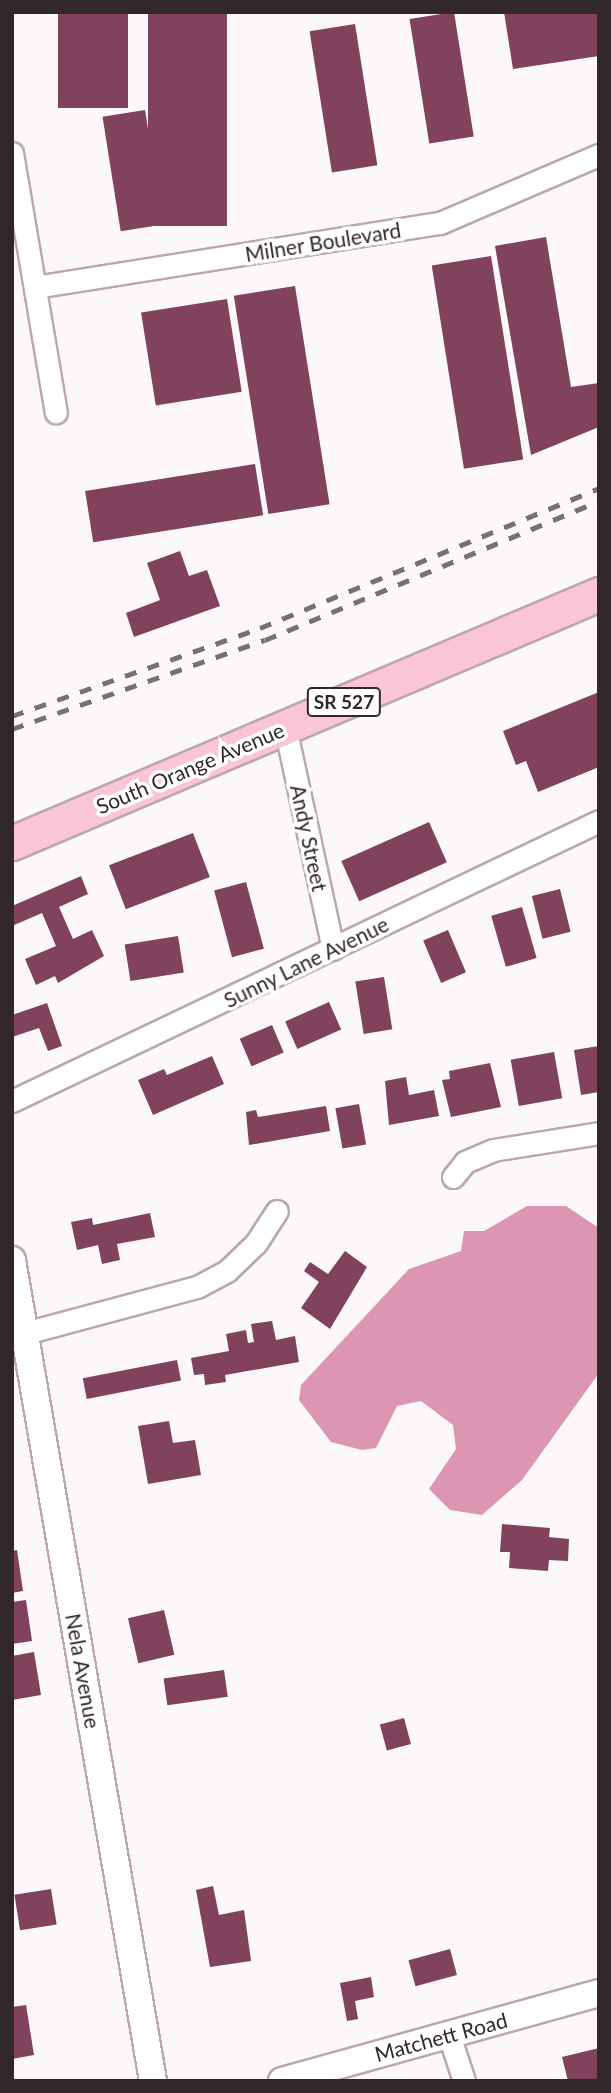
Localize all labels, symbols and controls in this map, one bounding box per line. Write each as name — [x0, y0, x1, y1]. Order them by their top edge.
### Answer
street label: Milner Boulevard — [243, 217, 403, 267]
road number: SR 527 — [306, 687, 382, 718]
street label: South Orange Avenue — [92, 717, 288, 819]
street label: Andy Street — [285, 782, 333, 894]
street label: Sunny Lane Avenue — [219, 911, 393, 1013]
street label: Nela Avenue — [60, 1611, 106, 1731]
street label: Matchett Road — [372, 2007, 510, 2067]

